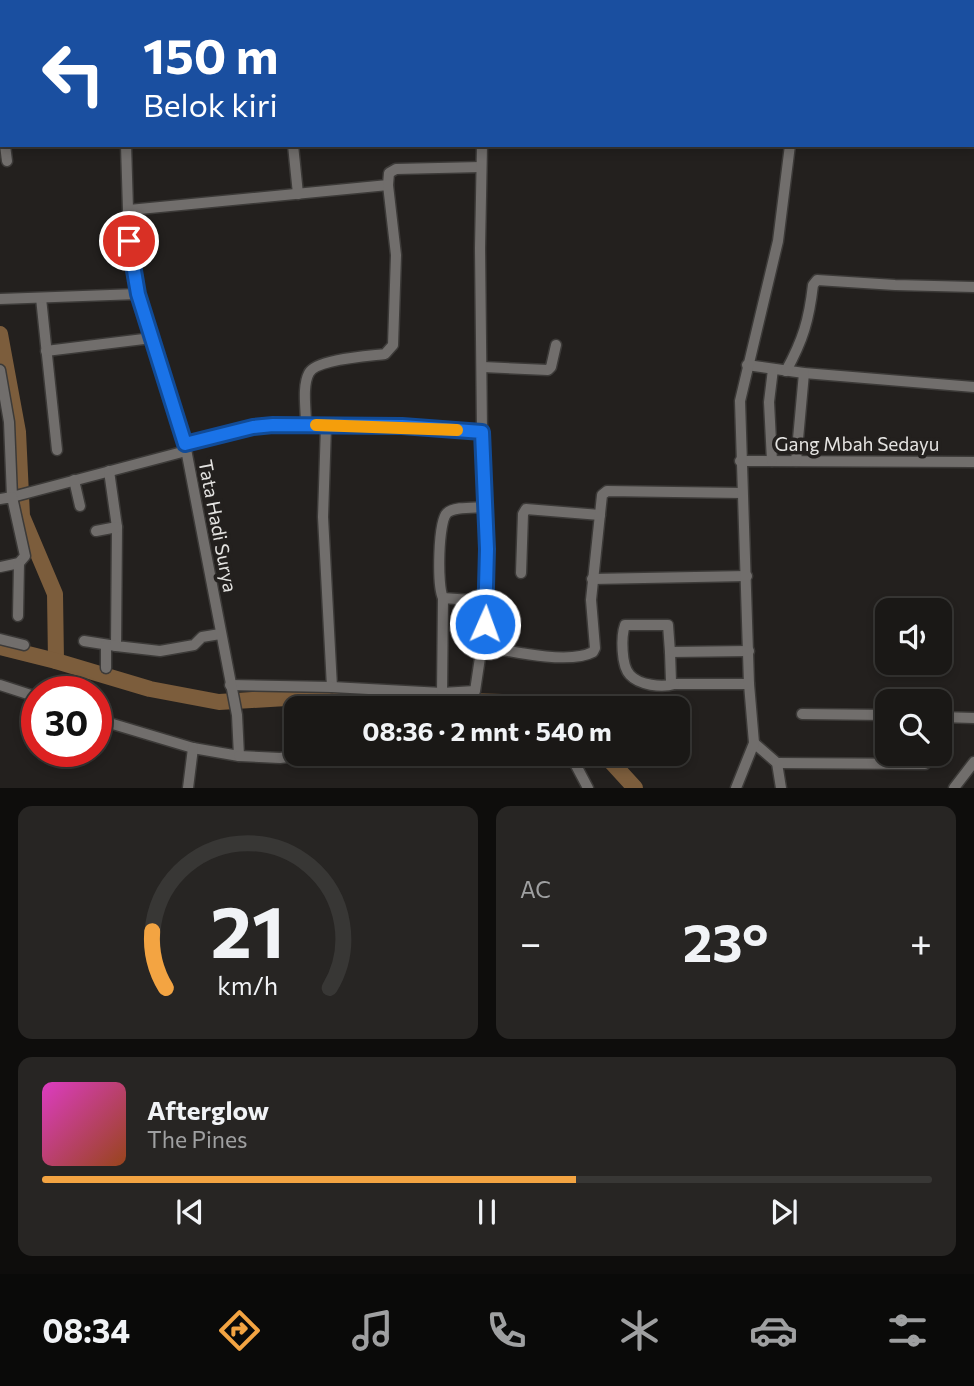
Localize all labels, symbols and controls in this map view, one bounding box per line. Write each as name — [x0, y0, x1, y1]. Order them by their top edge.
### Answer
text: 150 m — [143, 24, 278, 84]
icon: left — [28, 28, 119, 119]
text: Belok kiri — [143, 84, 278, 124]
pin — [99, 211, 159, 271]
icon: arrive — [110, 222, 148, 260]
street label: Gang Mbah Sedayu — [775, 432, 939, 455]
street label: Tata Hadi Surya — [194, 458, 243, 594]
position arrow — [448, 587, 522, 661]
map controls — [875, 598, 952, 766]
button: sound — [875, 598, 952, 675]
speed limit sign: 30 — [21, 676, 112, 767]
button: search — [875, 689, 952, 766]
text: 08:36 · 2 mnt · 540 m — [362, 715, 612, 746]
text: AC — [520, 875, 551, 903]
text: 21 — [211, 885, 285, 974]
text: 23° — [683, 909, 769, 973]
text: − — [520, 918, 542, 965]
text: + — [910, 918, 932, 965]
text: km/h — [218, 970, 278, 1000]
text: Afterglow — [147, 1094, 269, 1125]
text: The Pines — [147, 1125, 248, 1153]
icon: previous — [171, 1193, 209, 1231]
icon: pause — [468, 1193, 506, 1231]
icon: next — [765, 1193, 803, 1231]
icon: directions — [215, 1306, 264, 1355]
icon: music — [348, 1306, 397, 1355]
icon: phone — [482, 1306, 531, 1355]
icon: climate — [615, 1306, 664, 1355]
icon: car — [749, 1306, 798, 1355]
icon: filters — [883, 1306, 932, 1355]
text: 08:34 — [42, 1310, 130, 1350]

